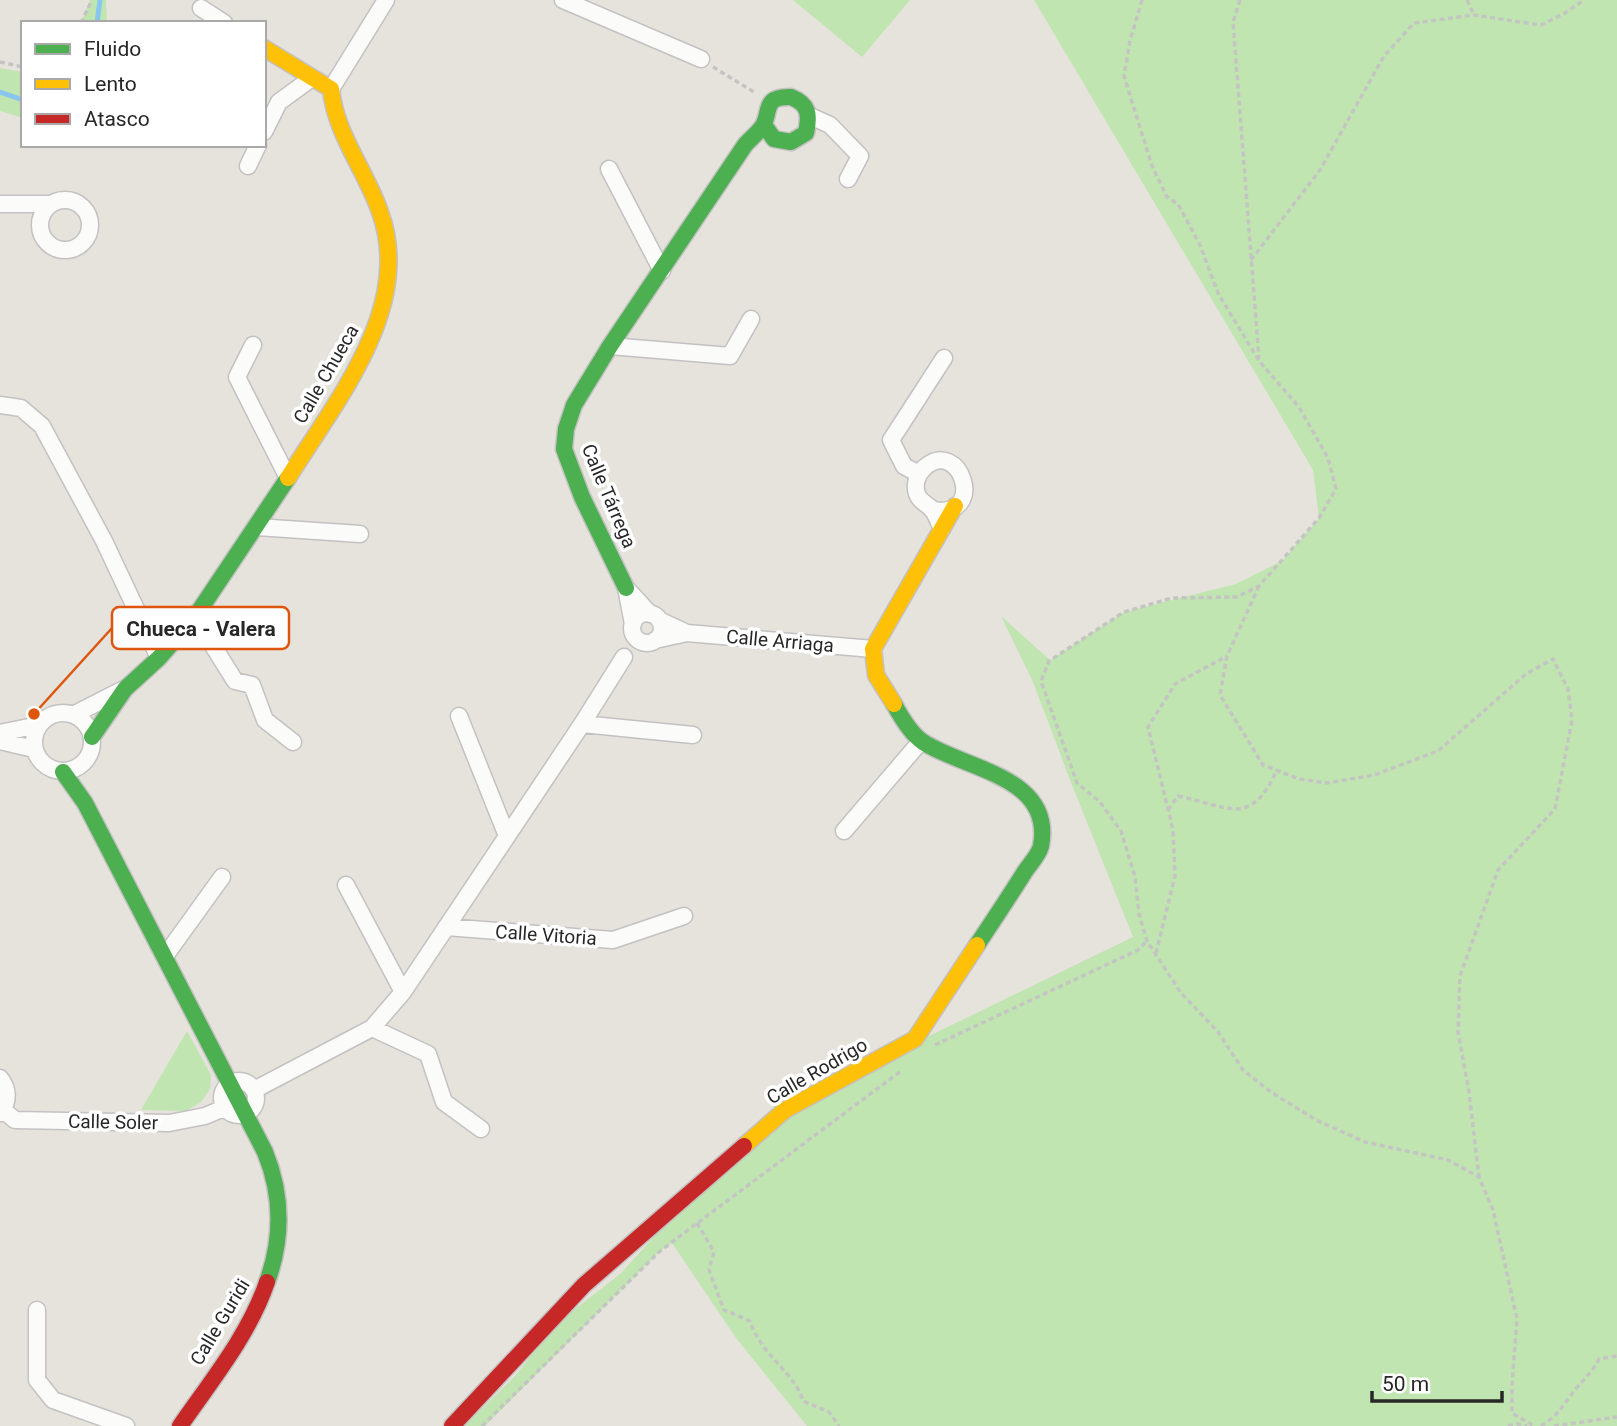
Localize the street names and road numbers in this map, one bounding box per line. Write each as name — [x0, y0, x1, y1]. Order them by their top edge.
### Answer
street label: Calle Chueca — [288, 320, 364, 428]
street label: Calle Tárrega — [577, 441, 641, 551]
street label: Calle Arriaga — [725, 625, 835, 657]
street label: Calle Vitoria — [494, 920, 598, 950]
street label: Calle Rodrigo — [763, 1033, 871, 1109]
street label: Calle Soler — [68, 1110, 159, 1134]
street label: Calle Guridi — [185, 1275, 255, 1369]

